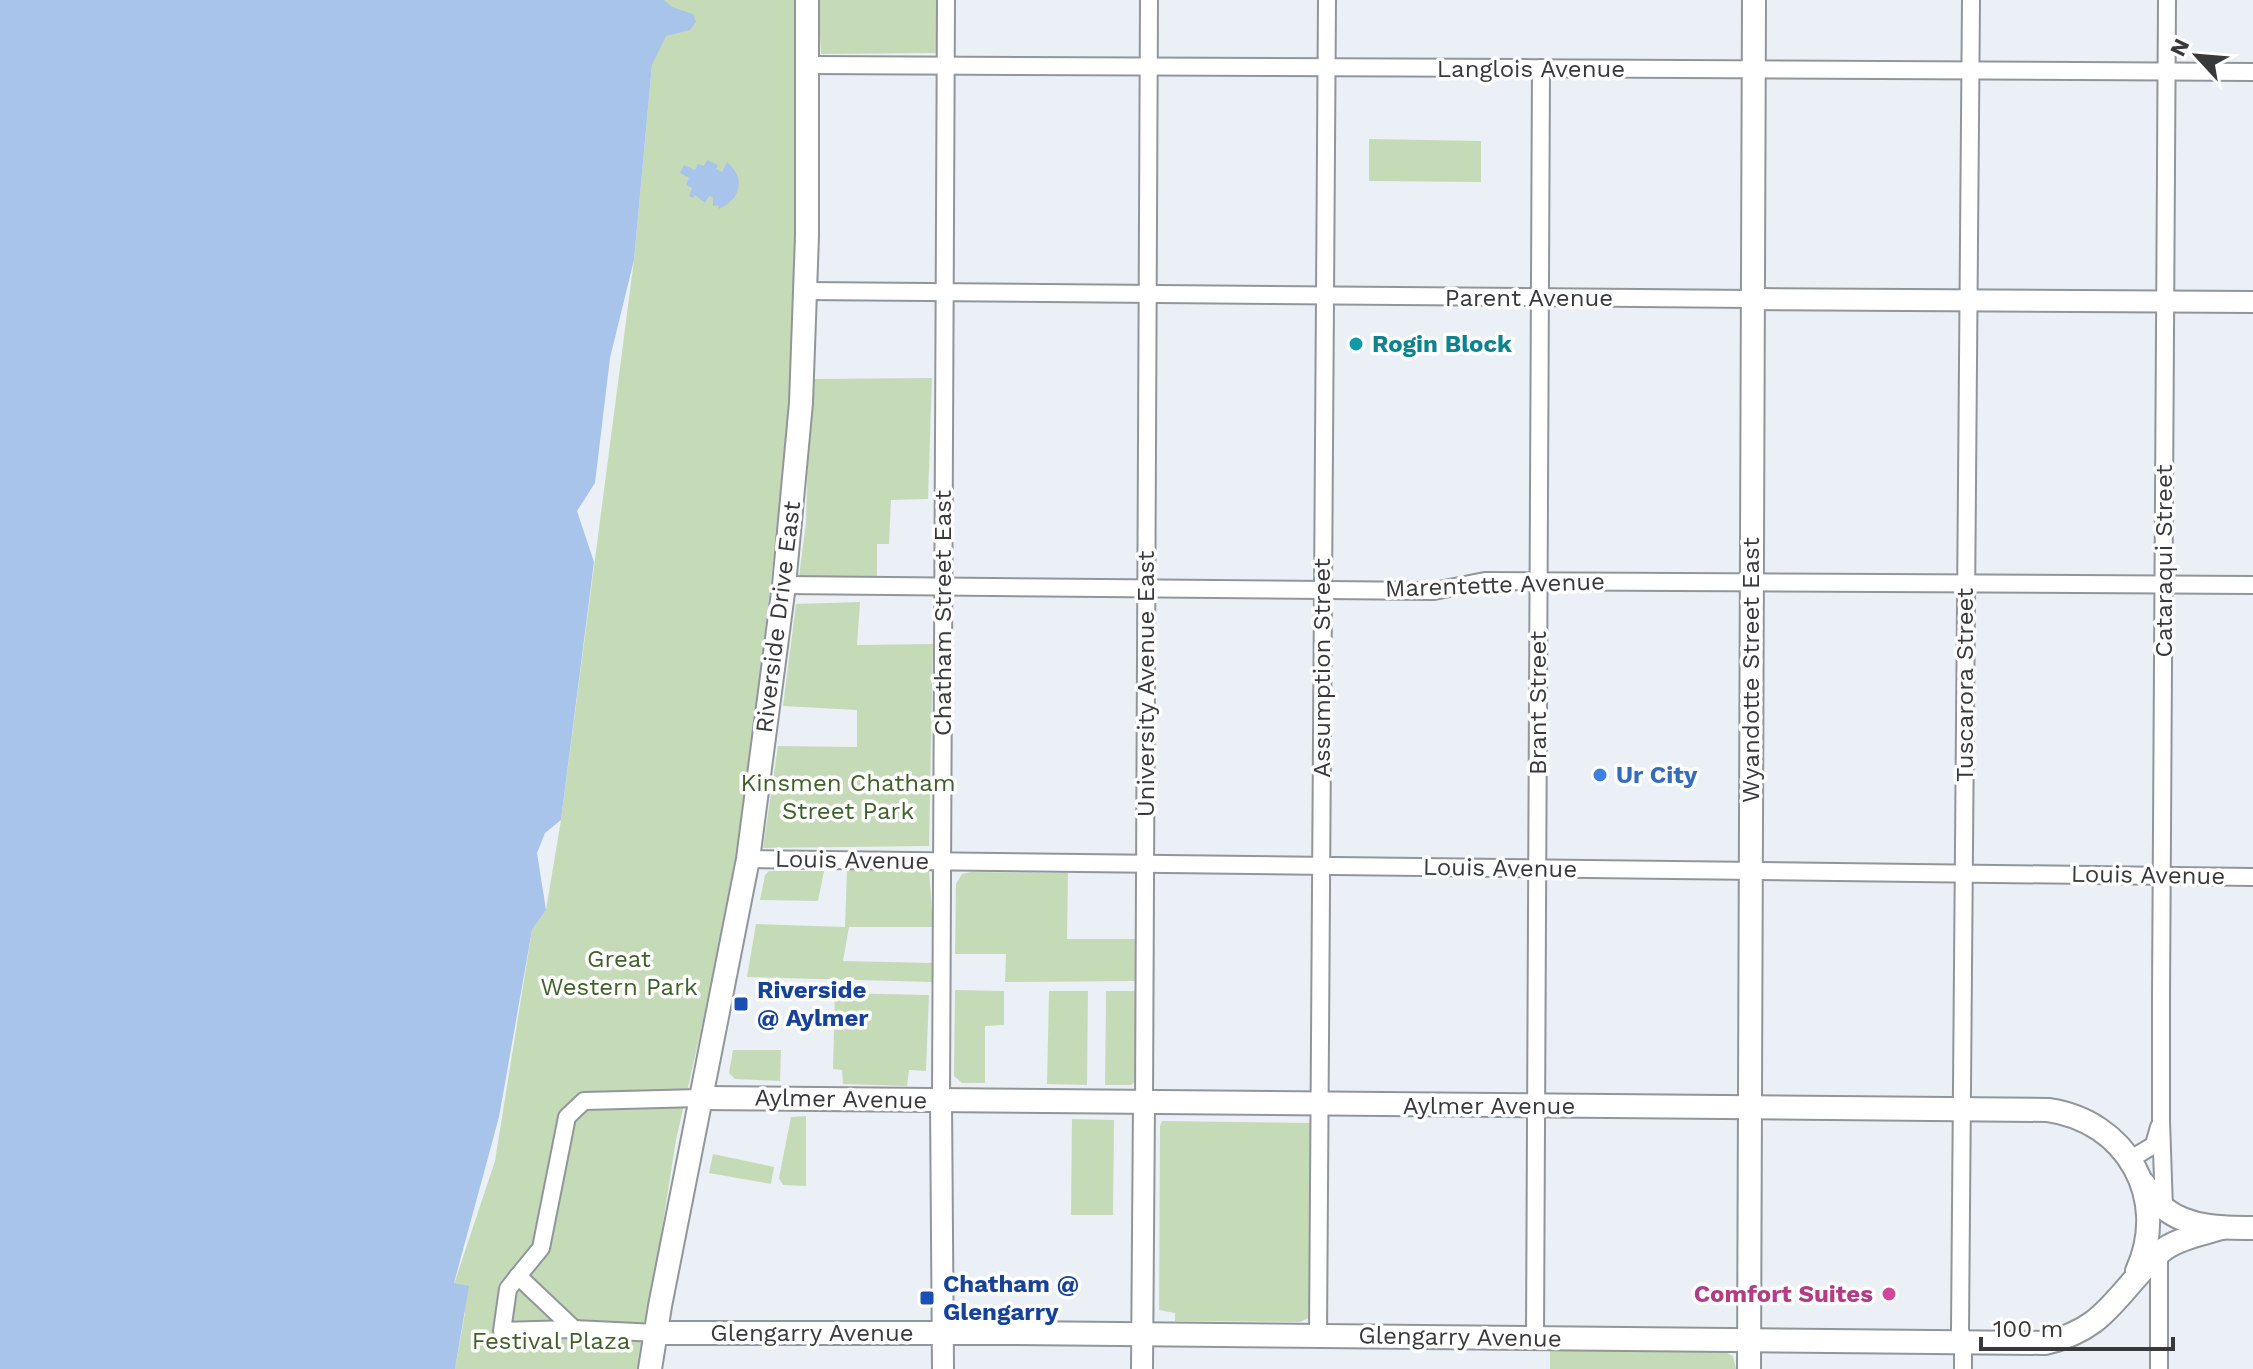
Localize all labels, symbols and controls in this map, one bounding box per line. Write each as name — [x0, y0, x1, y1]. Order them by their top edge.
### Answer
north arrow — [2157, 16, 2237, 96]
text: N — [2165, 35, 2194, 60]
street label: Langlois Avenue — [1437, 55, 1625, 83]
street label: Parent Avenue — [1445, 284, 1613, 312]
place label: Rogin Block — [1372, 330, 1512, 358]
marker: Rogin Block — [1347, 335, 1365, 353]
street label: Cataraqui Street — [2150, 465, 2178, 657]
street label: Chatham Street East — [929, 490, 957, 736]
street label: Riverside Drive East — [750, 499, 806, 735]
street label: Wyandotte Street East — [1737, 537, 1765, 803]
street label: University Avenue East — [1132, 551, 1160, 817]
street label: Assumption Street — [1308, 558, 1336, 778]
street label: Marentette Avenue — [1385, 567, 1605, 603]
street label: Tuscarora Street — [1951, 588, 1979, 782]
street label: Brant Street — [1524, 631, 1552, 775]
place label: Ur City — [1616, 761, 1698, 789]
marker: Ur City — [1591, 766, 1609, 784]
park label: Kinsmen Chatham Street Park — [740, 769, 956, 825]
street label: Louis Avenue — [775, 845, 929, 875]
street label: Louis Avenue — [1423, 853, 1577, 883]
street label: Louis Avenue — [2071, 860, 2225, 890]
park label: Great Western Park — [540, 945, 698, 1001]
place label: Riverside @ Aylmer — [757, 976, 869, 1032]
marker: Riverside @ Aylmer — [732, 995, 750, 1013]
street label: Aylmer Avenue — [755, 1083, 927, 1115]
street label: Aylmer Avenue — [1403, 1092, 1575, 1120]
place label: Chatham @ Glengarry — [943, 1270, 1079, 1326]
place label: Comfort Suites — [1694, 1280, 1873, 1308]
marker: Comfort Suites — [1880, 1285, 1898, 1303]
marker: Chatham @ Glengarry — [918, 1289, 936, 1307]
scale bar — [1981, 1301, 2173, 1351]
text: 100 m — [1993, 1315, 2063, 1343]
street label: Glengarry Avenue — [710, 1319, 914, 1347]
street label: Glengarry Avenue — [1358, 1321, 1562, 1353]
park label: Festival Plaza — [472, 1327, 630, 1355]

